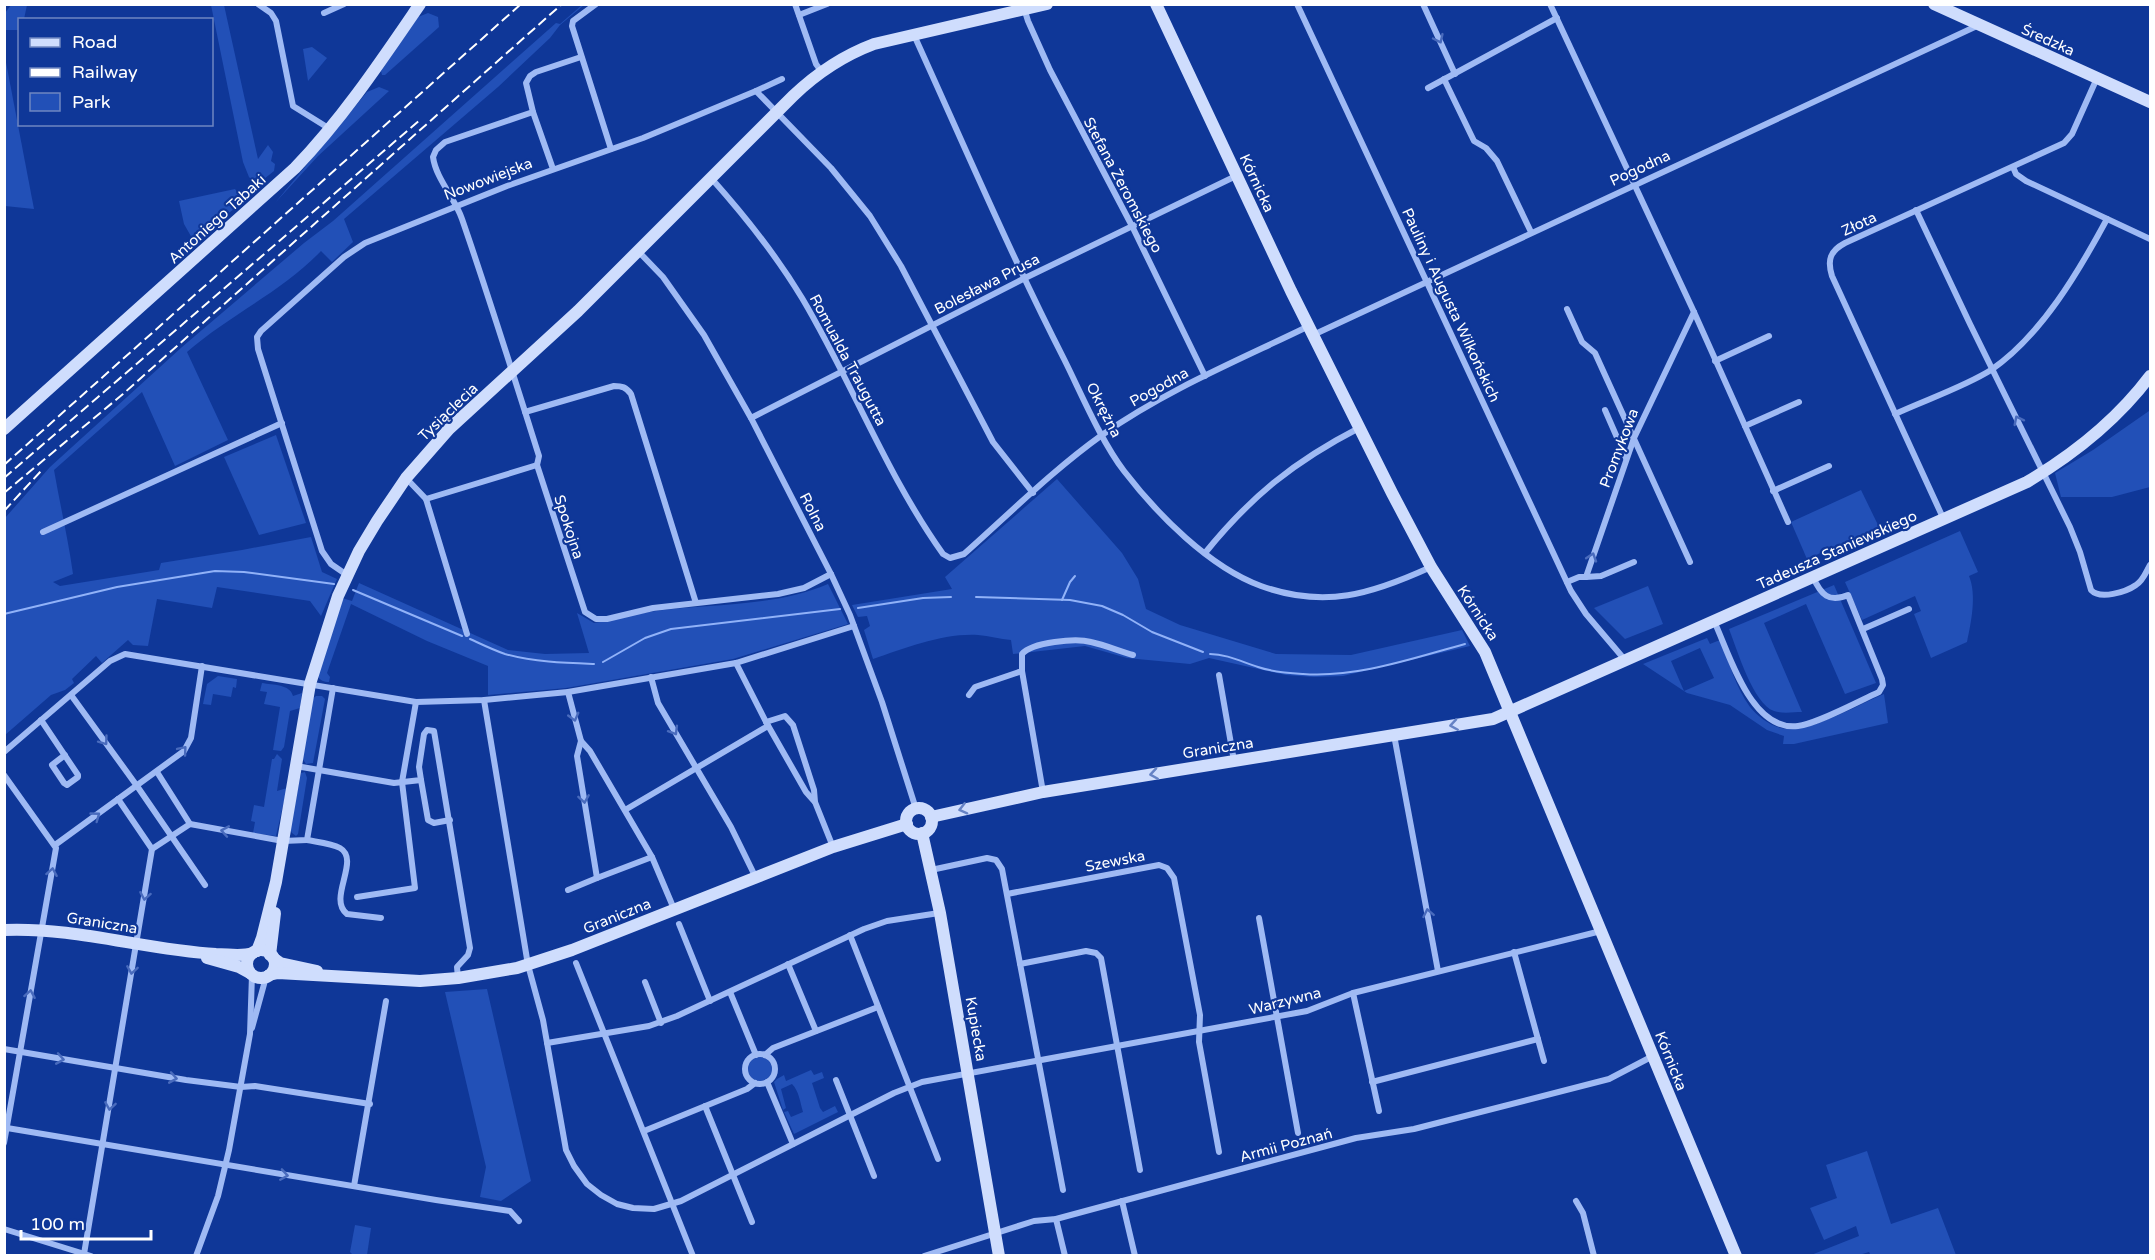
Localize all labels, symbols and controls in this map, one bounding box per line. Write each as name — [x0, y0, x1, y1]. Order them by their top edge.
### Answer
legend — [18, 18, 213, 126]
street label: Średzka — [2019, 20, 2077, 60]
text: Road — [72, 31, 117, 53]
one-way arrow — [1431, 33, 1443, 44]
text: Railway — [72, 61, 138, 83]
text: Park — [72, 91, 111, 113]
street label: Stefana Żeromskiego — [1080, 114, 1166, 256]
street label: Pogodna — [1607, 146, 1673, 190]
street label: Kórnicka — [1236, 151, 1278, 215]
street label: Nowowiejska — [441, 154, 535, 204]
street label: Antoniego Tabaki — [165, 171, 269, 267]
street label: Pauliny i Augusta Wilkońskich — [1398, 205, 1504, 405]
street label: Złota — [1839, 208, 1879, 240]
street label: Bolesława Prusa — [931, 250, 1043, 318]
street label: Romualda Traugutta — [806, 291, 890, 429]
street label: Pogodna — [1126, 363, 1192, 411]
street label: Tysiąclecia — [414, 379, 482, 445]
street label: Okrężna — [1083, 380, 1125, 440]
street label: Promykowa — [1596, 406, 1642, 490]
one-way arrow — [2013, 416, 2025, 427]
street label: Rolna — [796, 490, 830, 534]
street label: Spokojna — [550, 493, 588, 561]
street label: Tadeusza Staniewskiego — [1754, 507, 1920, 593]
one-way arrow — [1585, 552, 1597, 563]
street label: Kórnicka — [1454, 582, 1502, 644]
one-way arrow — [567, 711, 580, 721]
one-way arrow — [1449, 719, 1458, 731]
one-way arrow — [667, 725, 679, 735]
one-way arrow — [97, 734, 108, 745]
street label: Graniczna — [1181, 734, 1255, 762]
one-way arrow — [176, 746, 187, 757]
one-way arrow — [1150, 767, 1159, 779]
one-way arrow — [577, 793, 590, 803]
one-way arrow — [958, 801, 968, 814]
one-way arrow — [90, 812, 101, 823]
one-way arrow — [221, 825, 231, 838]
street label: Szewska — [1084, 846, 1146, 876]
one-way arrow — [45, 868, 58, 878]
one-way arrow — [139, 892, 151, 901]
street label: Graniczna — [581, 894, 653, 938]
street label: Graniczna — [65, 909, 139, 937]
one-way arrow — [1422, 909, 1435, 919]
one-way arrow — [127, 965, 139, 975]
street label: Warzywna — [1247, 983, 1323, 1019]
one-way arrow — [23, 990, 36, 1000]
street label: Kupiecka — [961, 995, 991, 1063]
street label: Kórnicka — [1651, 1029, 1691, 1093]
one-way arrow — [55, 1052, 65, 1065]
one-way arrow — [168, 1071, 178, 1084]
one-way arrow — [104, 1101, 116, 1111]
street label: Armii Poznań — [1238, 1124, 1334, 1166]
one-way arrow — [279, 1168, 289, 1181]
scale bar — [21, 1203, 152, 1241]
text: 100 m — [30, 1213, 85, 1235]

